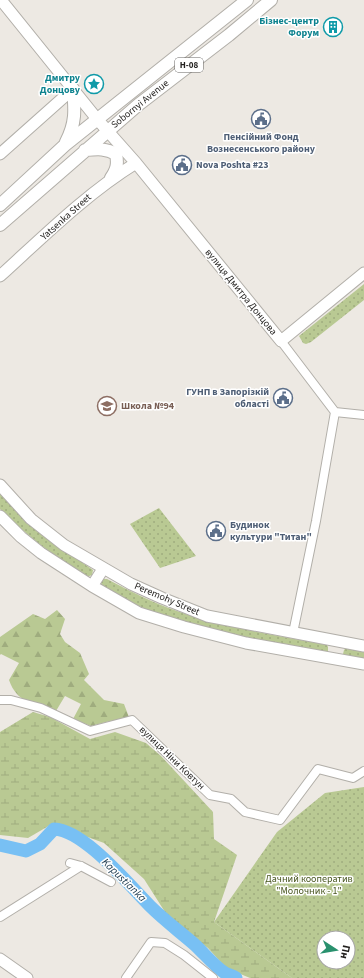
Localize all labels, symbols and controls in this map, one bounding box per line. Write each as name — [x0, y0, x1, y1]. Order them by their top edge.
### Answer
place label: Бізнес-центр Форум — [259, 14, 319, 40]
building icon: Бізнес-центр Форум — [322, 16, 344, 38]
road number: Н-08 — [175, 58, 203, 72]
place label: Дмитру Донцову — [40, 71, 81, 97]
place icon: Дмитру Донцову — [83, 73, 105, 95]
street label: Sobornyi Avenue — [108, 76, 172, 132]
public building icon: Пенсійний Фонд Вознесенського району — [250, 108, 272, 130]
place label: Пенсійний Фонд Вознесенського району — [207, 130, 316, 156]
public building icon: Nova Poshta #23 — [171, 154, 193, 176]
place label: Nova Poshta #23 — [196, 158, 269, 172]
street label: Yatsenka Street — [37, 190, 95, 244]
street label: вулиця Дмитра Донцова — [202, 246, 280, 338]
place label: ГУНП в Запорізкій області — [186, 385, 269, 411]
public building icon: ГУНП в Запорізкій області — [272, 387, 294, 409]
school or university icon: Школа №94 — [96, 395, 118, 417]
place label: Школа №94 — [121, 399, 175, 413]
place label: Будинок культури "Титан" — [230, 518, 312, 544]
public building icon: Будинок культури "Титан" — [205, 520, 227, 542]
street label: Peremohy Street — [132, 579, 202, 619]
street label: вулиця Ніни Ковтун — [136, 723, 208, 793]
water label: Kapustianka — [98, 855, 150, 905]
park label: Дачний кооператив "Молочник - 1" — [265, 872, 353, 898]
north arrow — [316, 930, 356, 970]
text: Пн — [337, 944, 354, 960]

